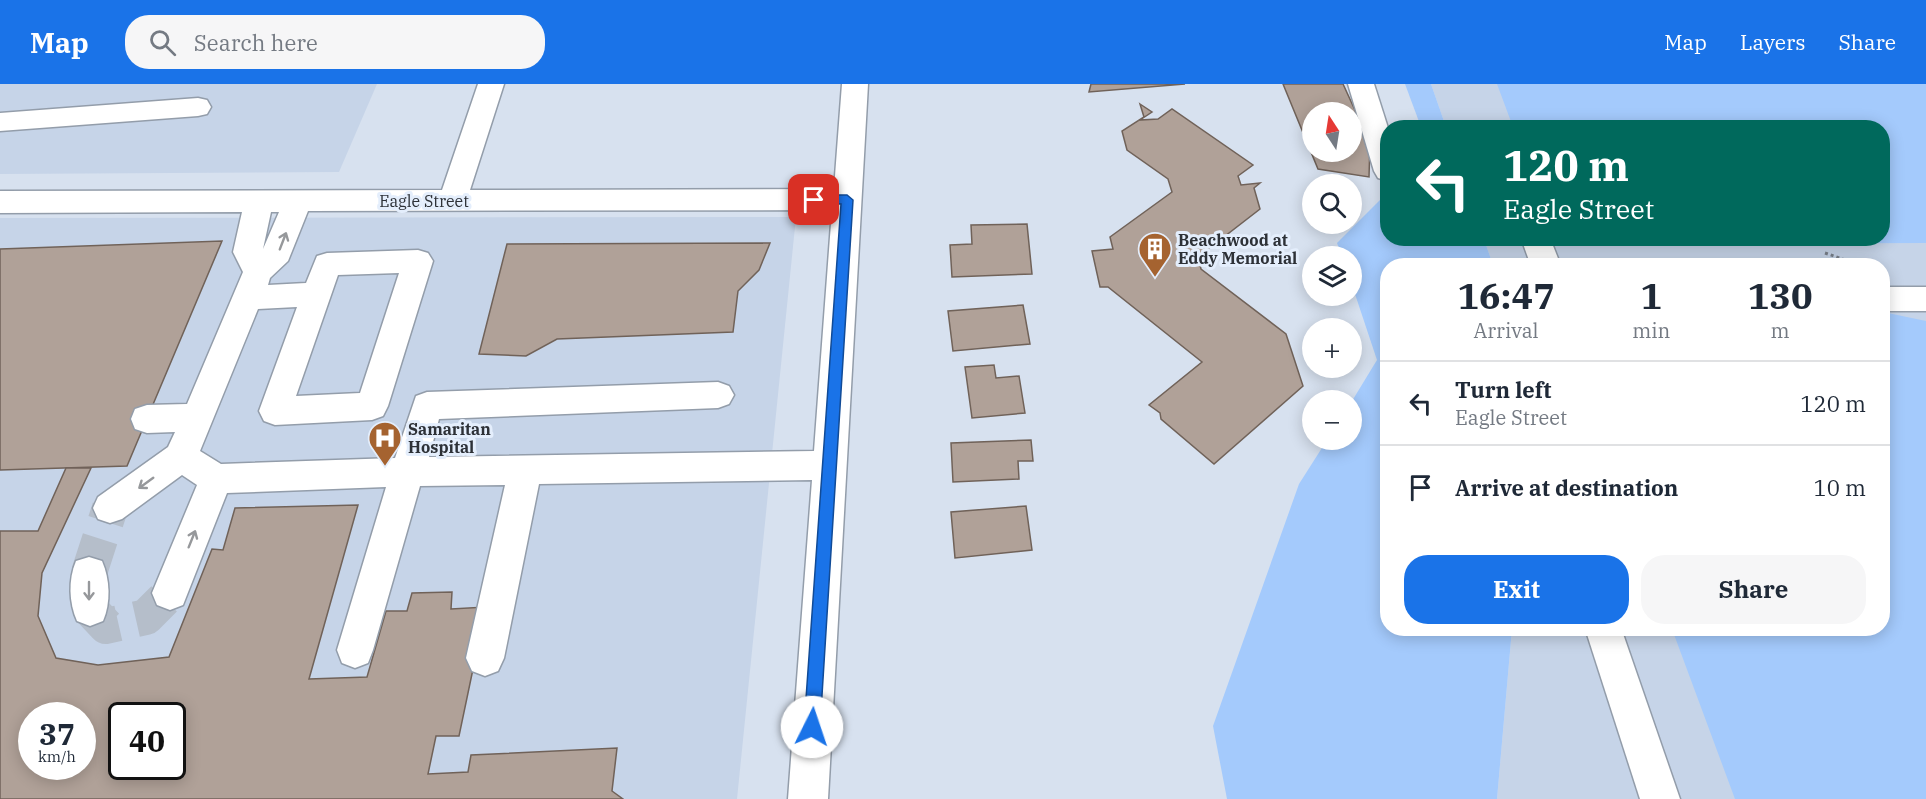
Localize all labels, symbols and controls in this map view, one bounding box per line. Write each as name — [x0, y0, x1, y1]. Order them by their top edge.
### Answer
search box — [125, 15, 545, 69]
text: Map — [30, 24, 89, 61]
icon: search — [146, 26, 179, 59]
text: Search here — [194, 28, 318, 57]
text: Map — [1664, 28, 1707, 56]
text: Layers — [1740, 28, 1806, 56]
text: Share — [1839, 28, 1896, 56]
north arrow — [1302, 102, 1362, 162]
map controls — [1302, 102, 1362, 450]
text: 120 m — [1503, 138, 1629, 193]
icon: left — [1404, 144, 1482, 222]
pin — [788, 174, 839, 225]
button: search — [1302, 174, 1362, 234]
icon: arrive — [797, 183, 830, 216]
street label: Eagle Street — [379, 191, 469, 211]
text: Eagle Street — [1503, 191, 1654, 226]
place label: Beachwood at Eddy Memorial — [1178, 230, 1297, 268]
building icon: Beachwood at Eddy Memorial — [1137, 231, 1173, 278]
one-way arrow — [278, 232, 289, 250]
button: layers — [1302, 246, 1362, 306]
text: 16:47 — [1457, 272, 1555, 319]
text: 1 — [1640, 272, 1662, 319]
text: 130 — [1748, 272, 1813, 319]
text: Arrival — [1474, 317, 1539, 344]
text: min — [1632, 317, 1670, 344]
text: m — [1771, 317, 1790, 344]
button: + — [1302, 318, 1362, 378]
text: Turn left — [1455, 375, 1551, 404]
icon: left — [1404, 387, 1437, 420]
text: 120 m — [1800, 389, 1866, 418]
button: − — [1302, 390, 1362, 450]
text: Eagle Street — [1455, 404, 1567, 431]
place label: Samaritan Hospital — [408, 419, 491, 457]
hospital icon: Samaritan Hospital — [367, 420, 403, 467]
icon: arrive — [1404, 471, 1437, 504]
text: Arrive at destination — [1455, 473, 1678, 502]
text: 10 m — [1814, 473, 1866, 502]
one-way arrow — [138, 476, 154, 489]
one-way arrow — [187, 530, 198, 549]
button: Exit — [1404, 555, 1629, 624]
button: Share — [1641, 555, 1866, 624]
one-way arrow — [84, 580, 95, 600]
position arrow — [780, 695, 844, 759]
speed limit sign: 40 — [108, 702, 186, 780]
text: 37 — [39, 714, 75, 753]
text: km/h — [38, 747, 76, 766]

